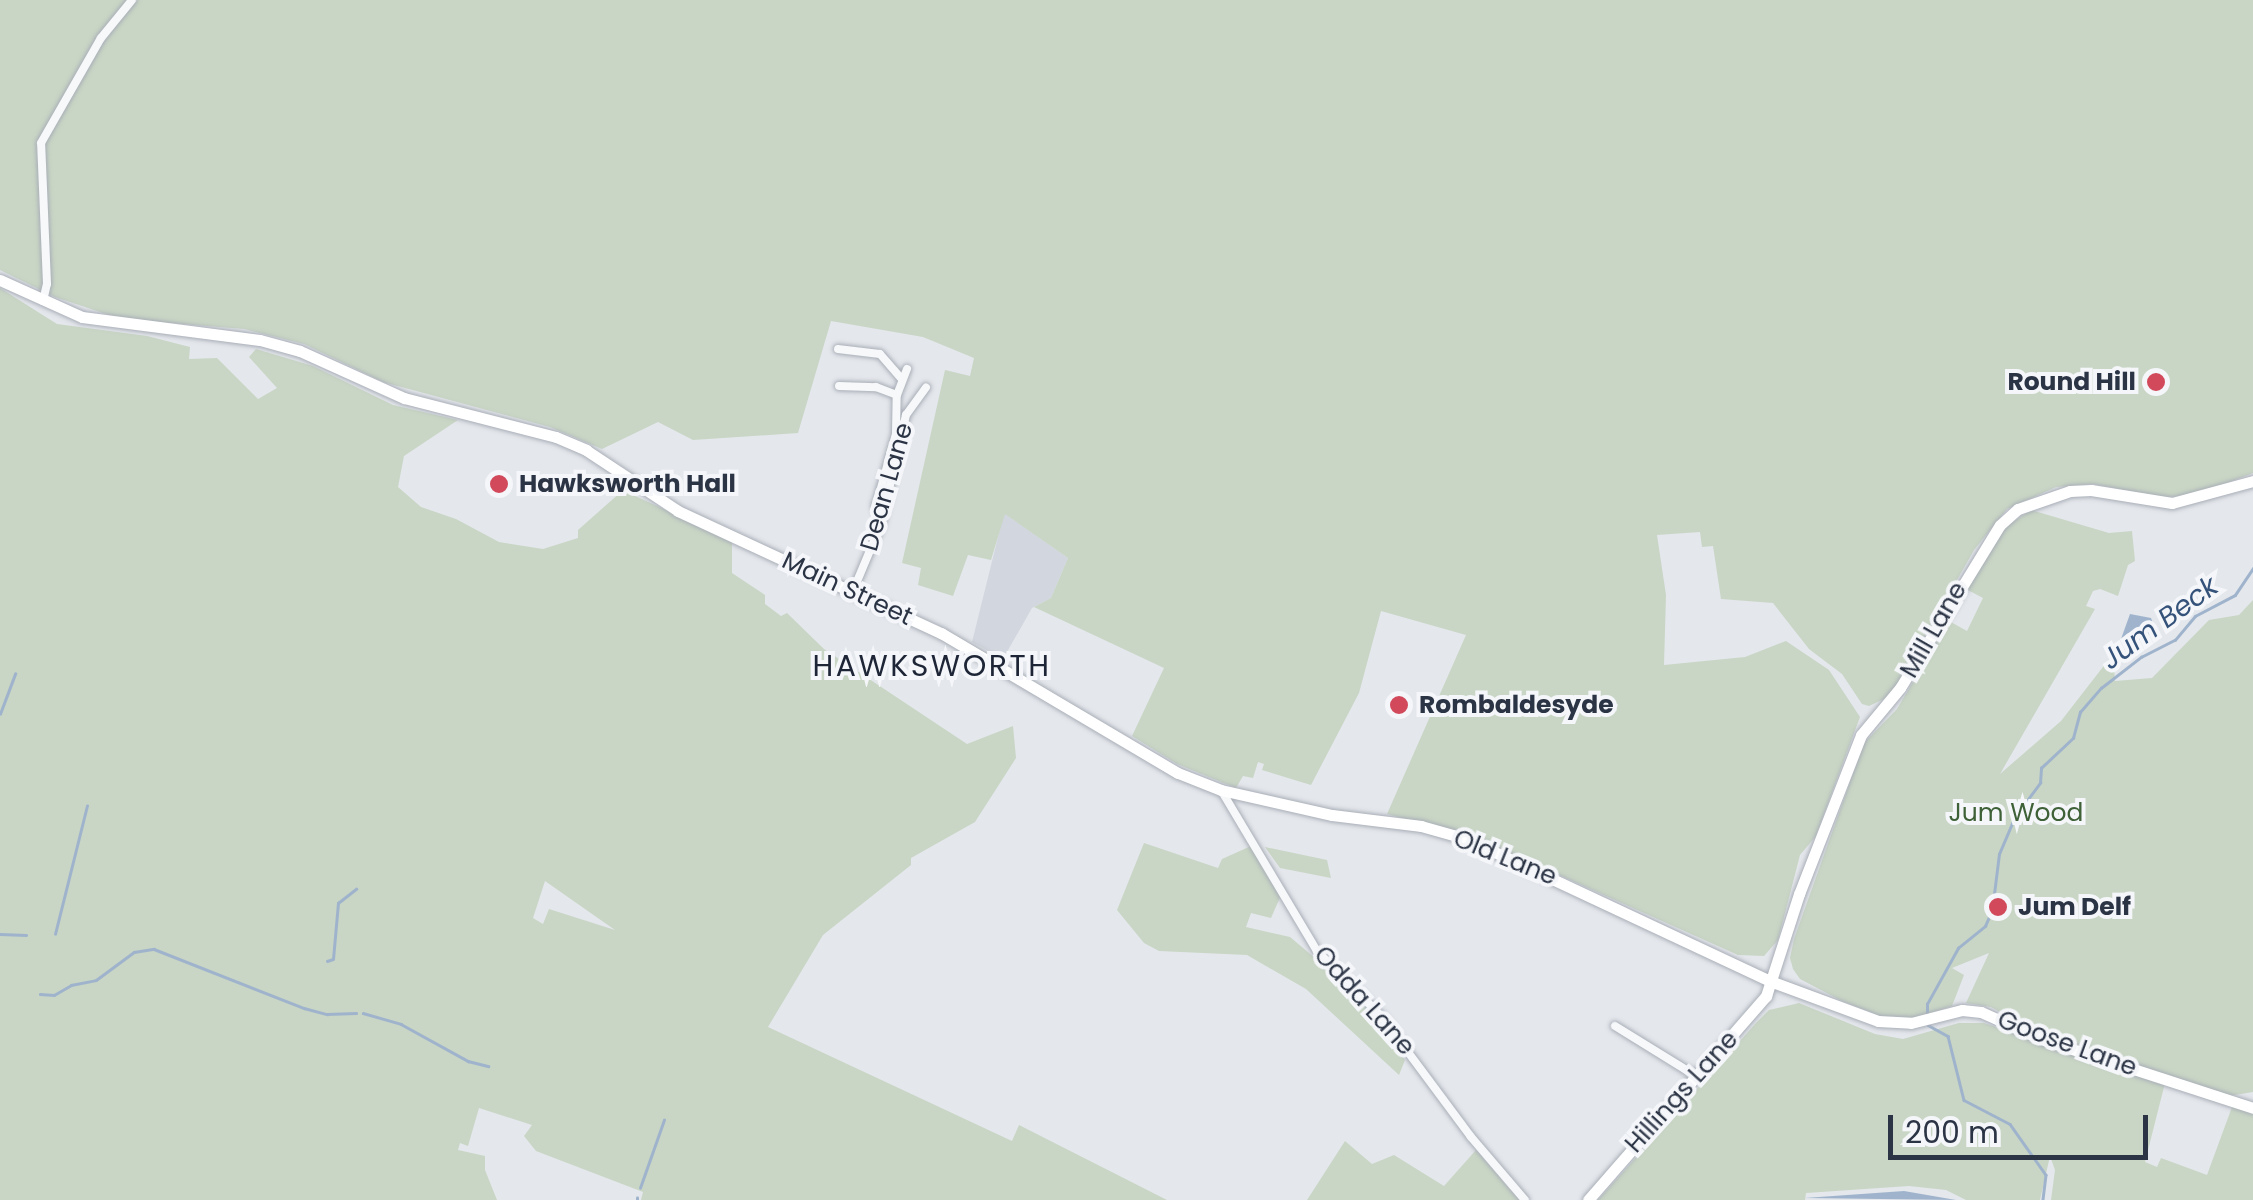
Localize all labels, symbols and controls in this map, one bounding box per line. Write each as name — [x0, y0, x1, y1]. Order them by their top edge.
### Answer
place label: Round Hill — [2007, 367, 2136, 397]
marker: Round Hill — [2145, 371, 2167, 393]
street label: Dean Lane — [854, 419, 920, 555]
place label: Hawksworth Hall — [519, 469, 736, 499]
marker: Hawksworth Hall — [488, 473, 510, 495]
street label: Main Street — [777, 546, 917, 632]
water label: Jum Beck — [2095, 569, 2225, 677]
street label: Mill Lane — [1895, 577, 1973, 683]
district label: HAWKSWORTH — [813, 648, 1051, 684]
place label: Rombaldesyde — [1419, 690, 1614, 720]
marker: Rombaldesyde — [1388, 694, 1410, 716]
park label: Jum Wood — [1949, 798, 2083, 828]
street label: Old Lane — [1449, 824, 1561, 892]
place label: Jum Delf — [2018, 892, 2131, 922]
marker: Jum Delf — [1987, 896, 2009, 918]
street label: Odda Lane — [1307, 940, 1421, 1062]
street label: Goose Lane — [1993, 1005, 2141, 1083]
street label: Hillings Lane — [1619, 1025, 1745, 1159]
scale bar — [1893, 1095, 2153, 1157]
text: 200 m — [1905, 1111, 1999, 1154]

